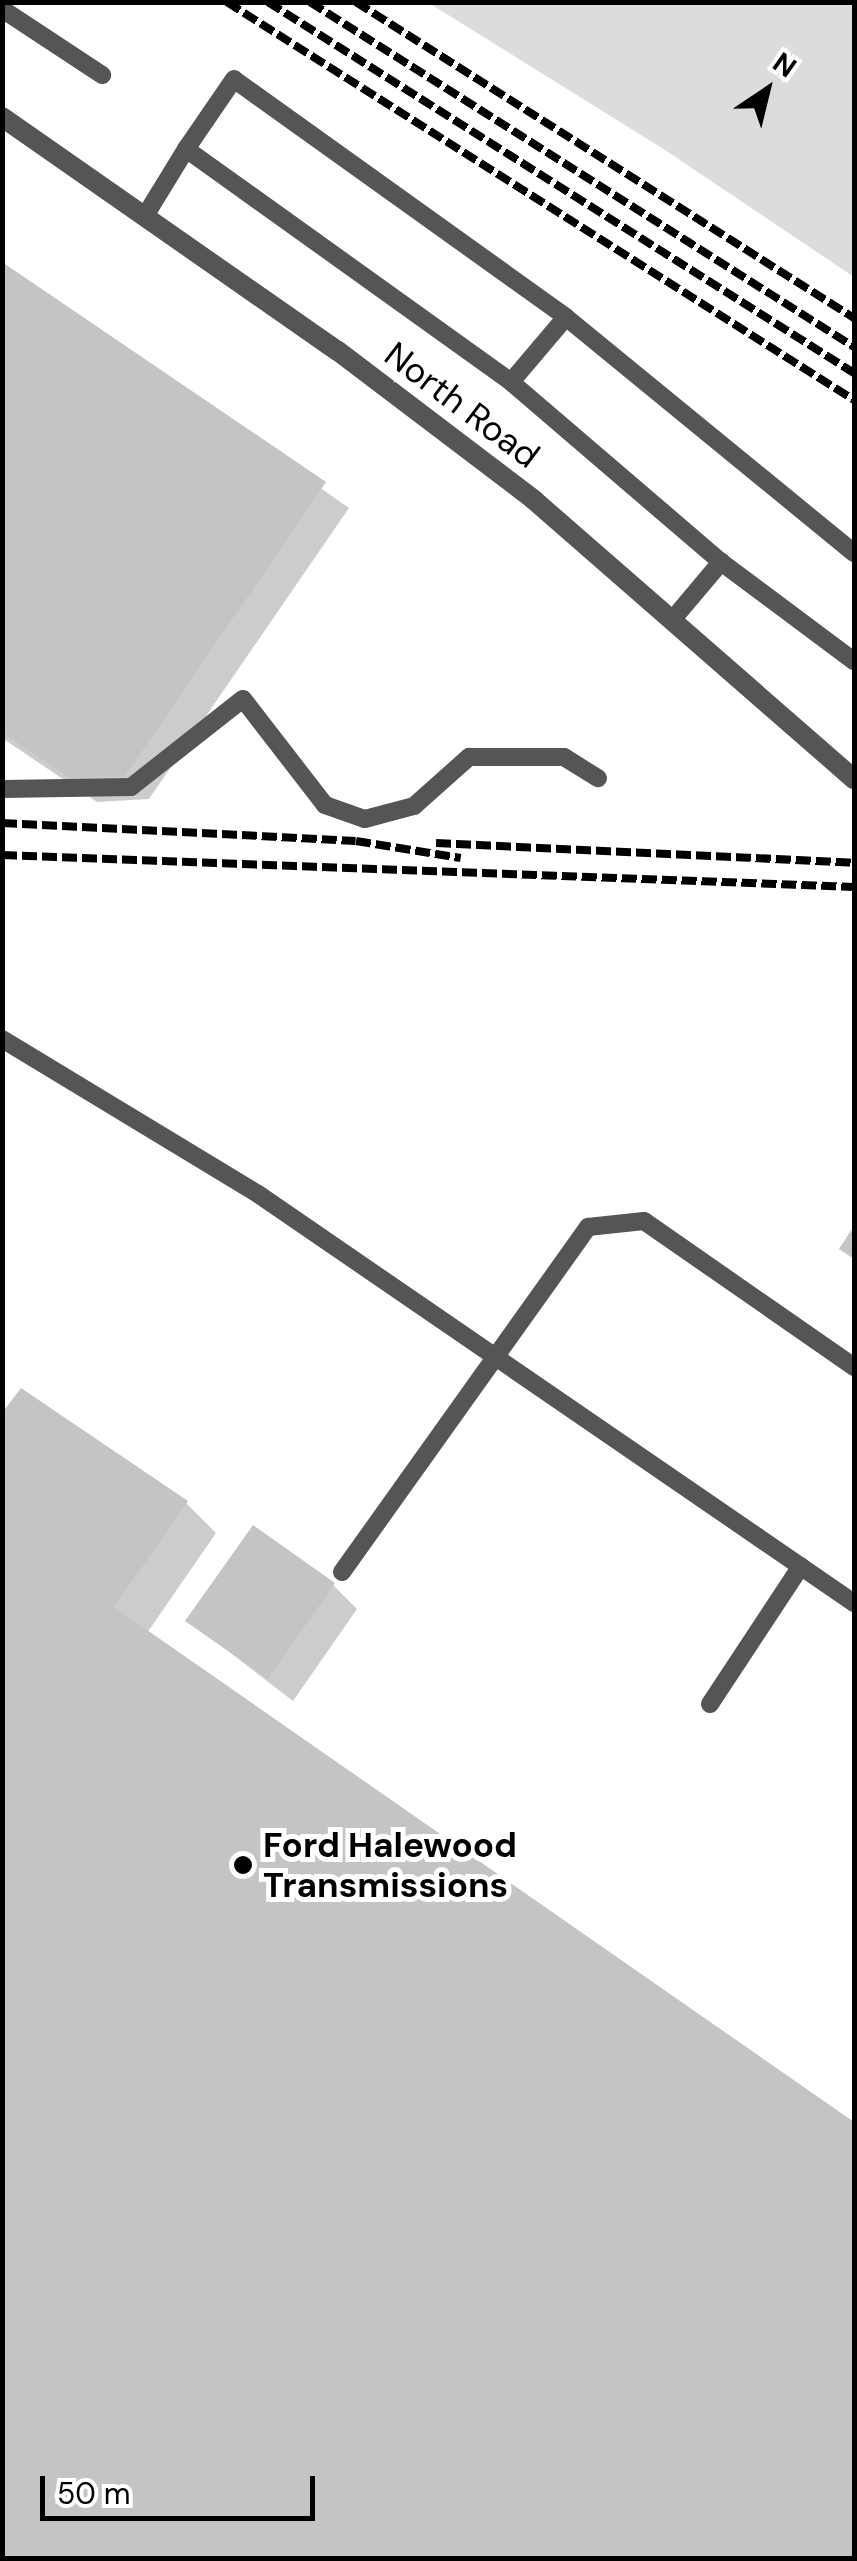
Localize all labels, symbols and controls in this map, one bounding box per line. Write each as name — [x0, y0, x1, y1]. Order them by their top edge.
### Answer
north arrow — [717, 40, 817, 140]
text: N — [766, 44, 803, 86]
street label: North Road — [376, 333, 548, 477]
place label: Ford Halewood Transmissions — [263, 1824, 517, 1906]
marker: Ford Halewood Transmissions — [232, 1854, 254, 1876]
scale bar — [45, 2456, 320, 2518]
text: 50 m — [57, 2474, 131, 2513]

